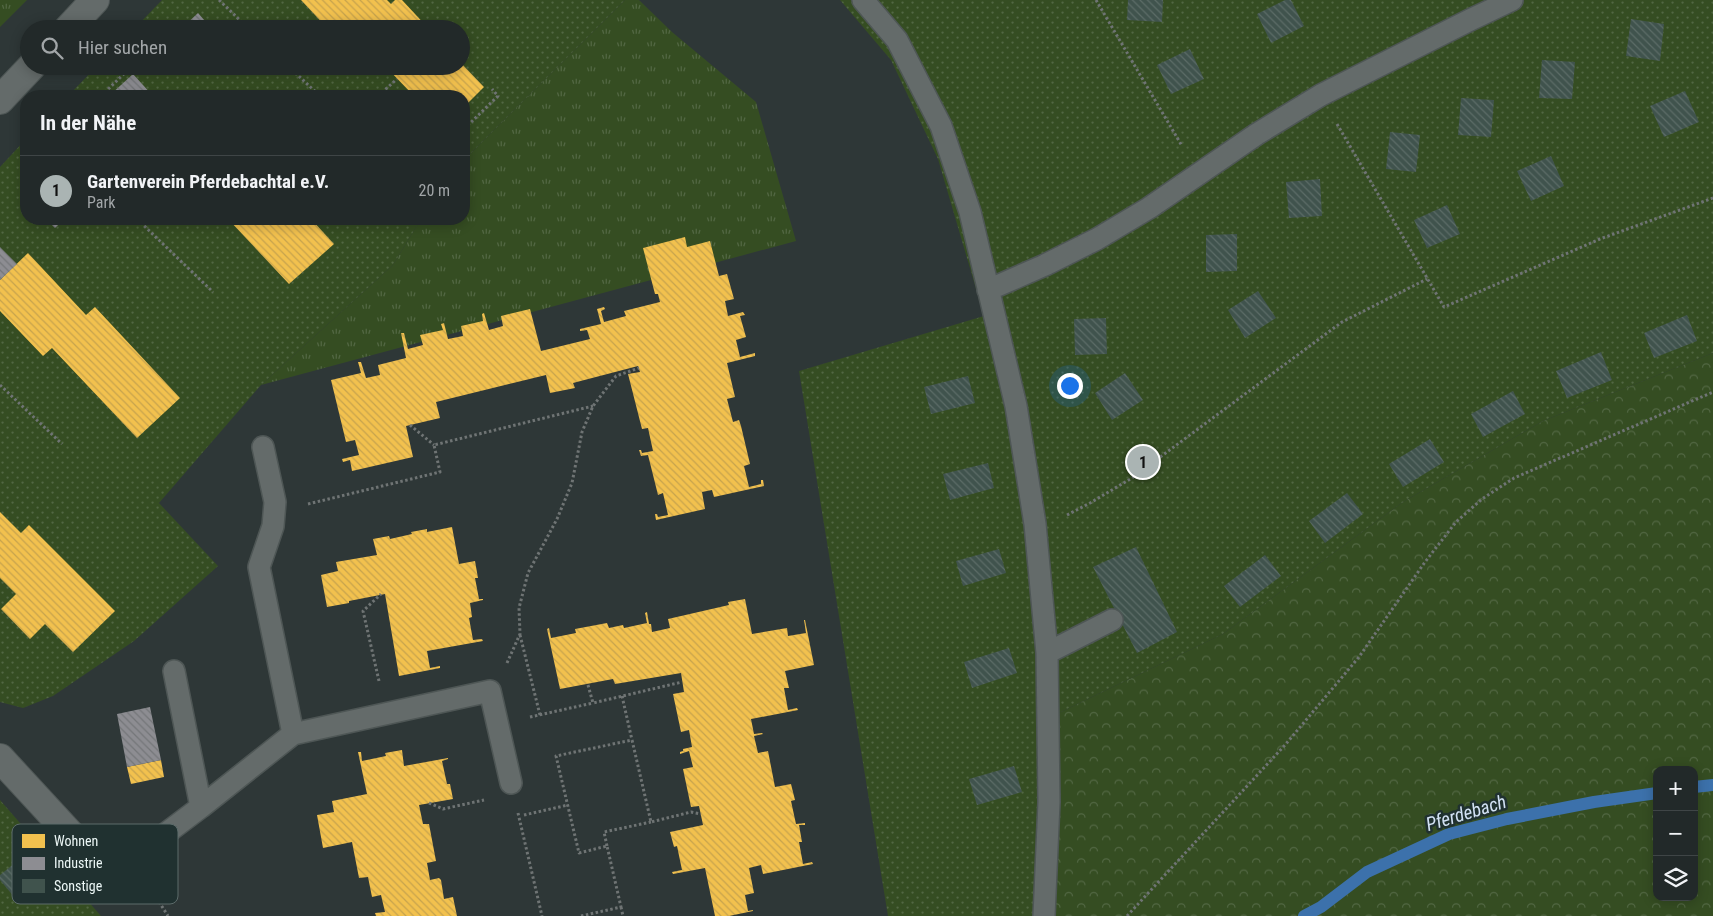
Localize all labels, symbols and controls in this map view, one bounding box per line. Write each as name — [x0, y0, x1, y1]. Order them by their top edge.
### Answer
search box — [20, 20, 470, 75]
icon: search — [38, 34, 66, 62]
text: Hier suchen — [78, 36, 167, 59]
text: In der Nähe — [40, 111, 136, 135]
text: Gartenverein Pferdebachtal e.V. — [87, 170, 329, 193]
text: 1 — [52, 181, 60, 200]
text: 20 m — [418, 181, 450, 200]
text: Park — [87, 193, 116, 212]
your location — [1057, 373, 1083, 399]
pin: 1 — [1127, 443, 1159, 481]
map controls — [1653, 766, 1698, 901]
button: + — [1653, 766, 1698, 811]
water label: Pferdebach — [1423, 790, 1509, 836]
button: − — [1653, 811, 1698, 856]
legend — [12, 824, 178, 904]
text: Wohnen — [54, 833, 98, 849]
text: Industrie — [54, 855, 103, 871]
button: layers — [1653, 856, 1698, 901]
text: Sonstige — [54, 878, 103, 894]

